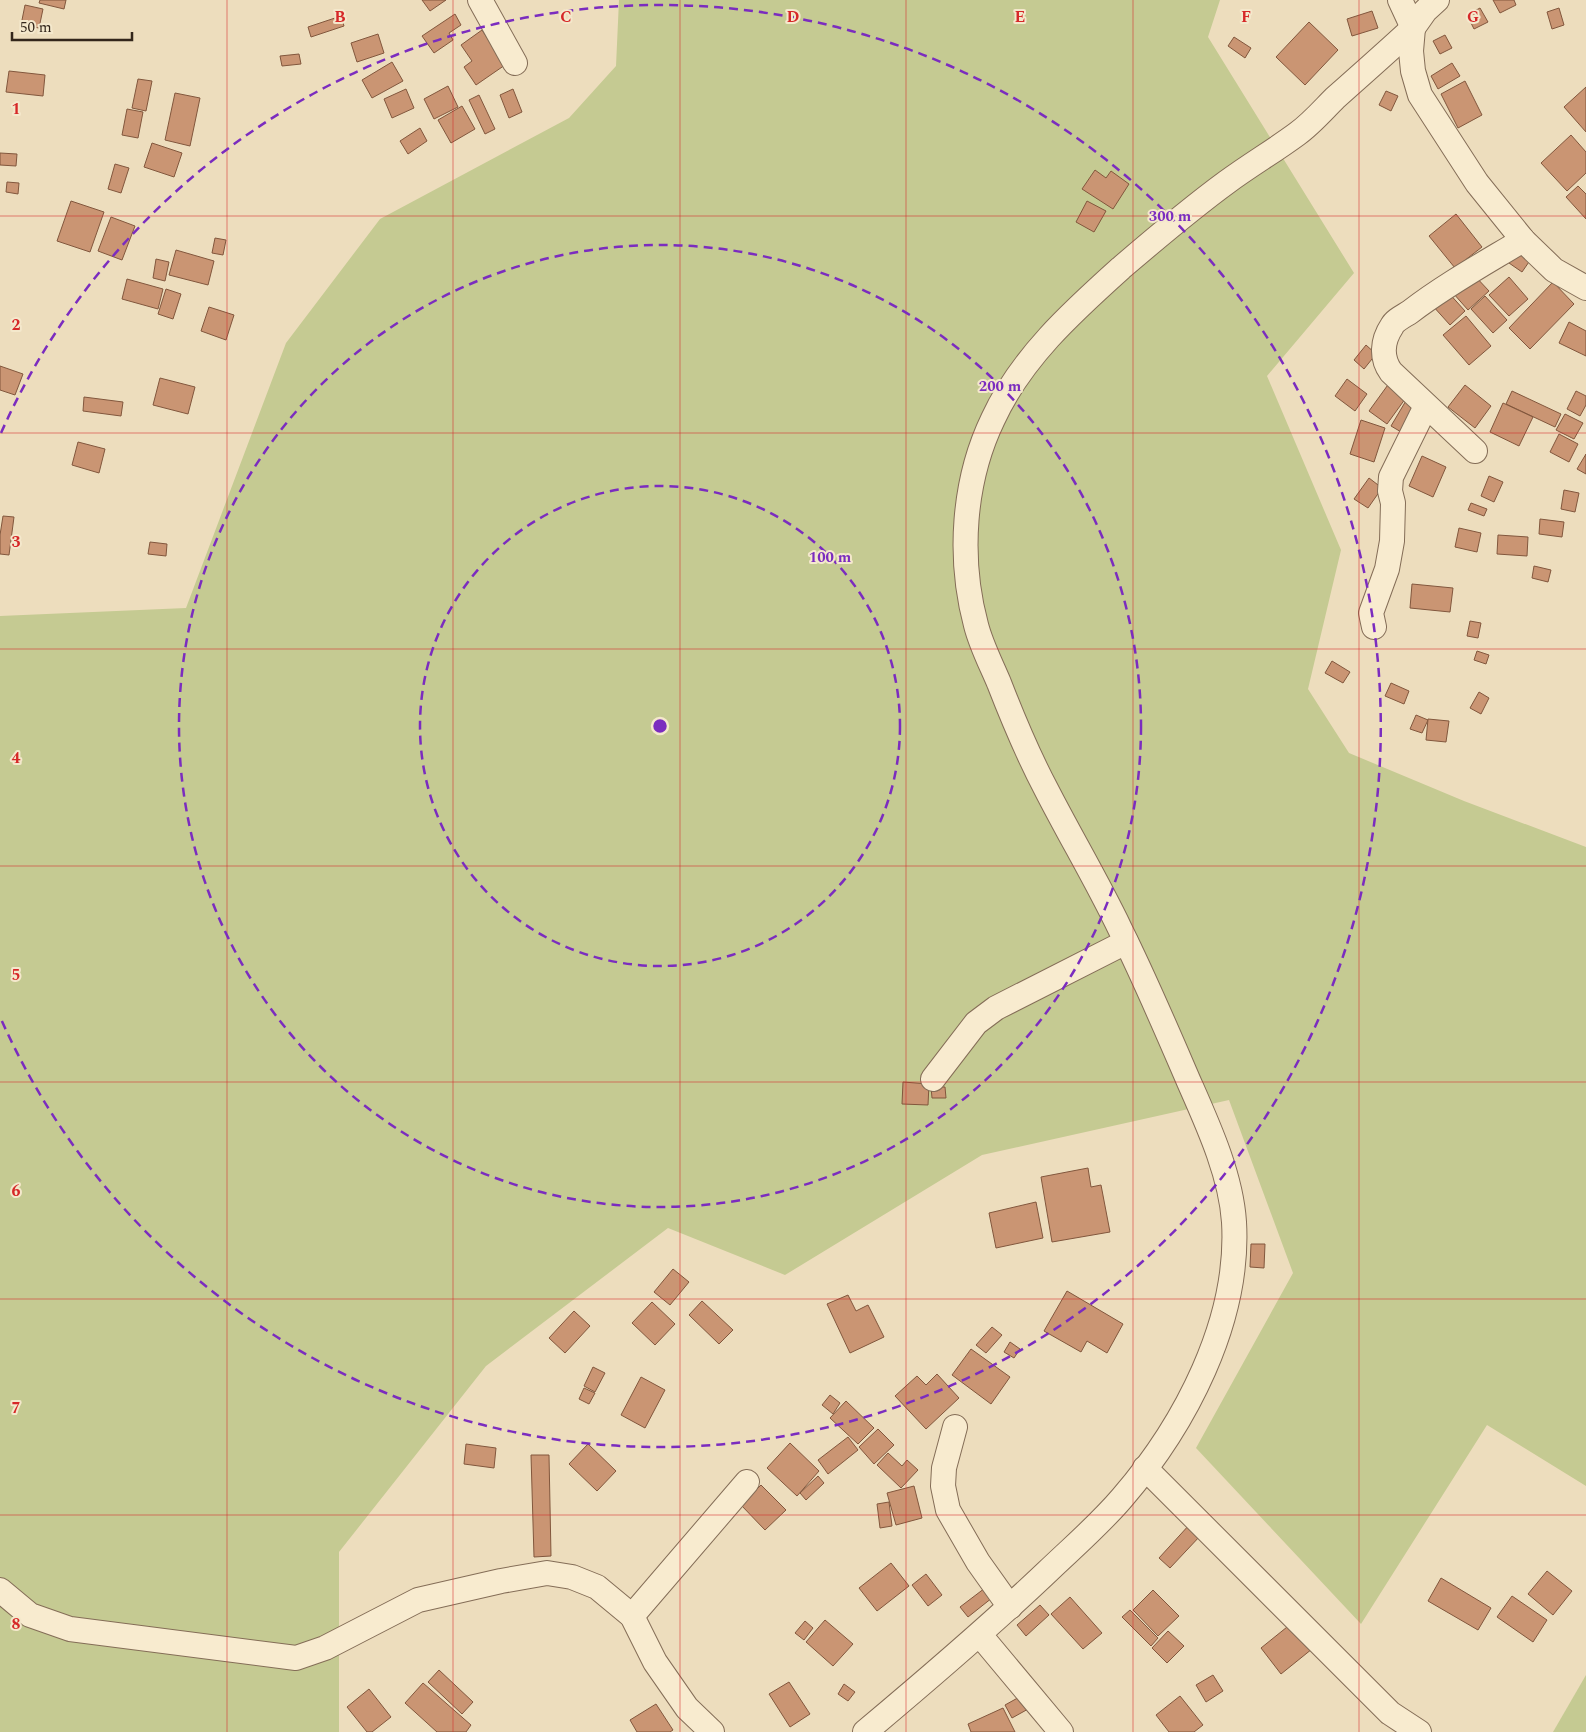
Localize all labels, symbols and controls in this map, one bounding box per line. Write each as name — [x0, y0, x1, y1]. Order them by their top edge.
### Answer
text: B — [334, 5, 346, 29]
text: C — [560, 5, 572, 29]
text: D — [787, 5, 800, 29]
text: E — [1015, 5, 1025, 29]
text: F — [1241, 5, 1251, 29]
text: G — [1467, 5, 1479, 29]
scale bar — [12, 10, 132, 42]
text: 50 m — [20, 16, 52, 39]
text: 1 — [12, 97, 20, 121]
text: 300 m — [1149, 205, 1192, 228]
text: 2 — [12, 313, 21, 337]
text: 200 m — [979, 375, 1022, 398]
text: 3 — [12, 530, 21, 554]
text: 100 m — [809, 546, 852, 569]
centre of rings — [651, 717, 669, 735]
text: 4 — [12, 746, 21, 770]
text: 5 — [12, 963, 20, 987]
text: 6 — [12, 1179, 21, 1203]
text: 7 — [12, 1396, 21, 1420]
text: 8 — [12, 1612, 21, 1636]

